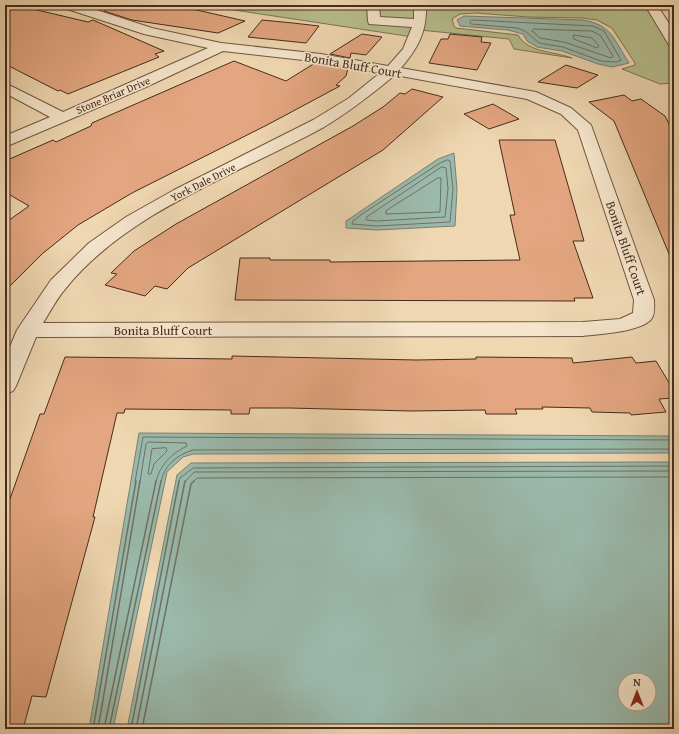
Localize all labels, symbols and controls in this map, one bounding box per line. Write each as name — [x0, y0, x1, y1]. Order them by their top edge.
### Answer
street label: Bonita Bluff Court — [303, 47, 404, 83]
street label: Stone Briar Drive — [73, 72, 153, 118]
street label: York Dale Drive — [168, 159, 238, 205]
street label: Bonita Bluff Court — [601, 198, 651, 298]
street label: Bonita Bluff Court — [114, 321, 213, 340]
north arrow — [617, 672, 657, 712]
text: N — [633, 674, 641, 690]

